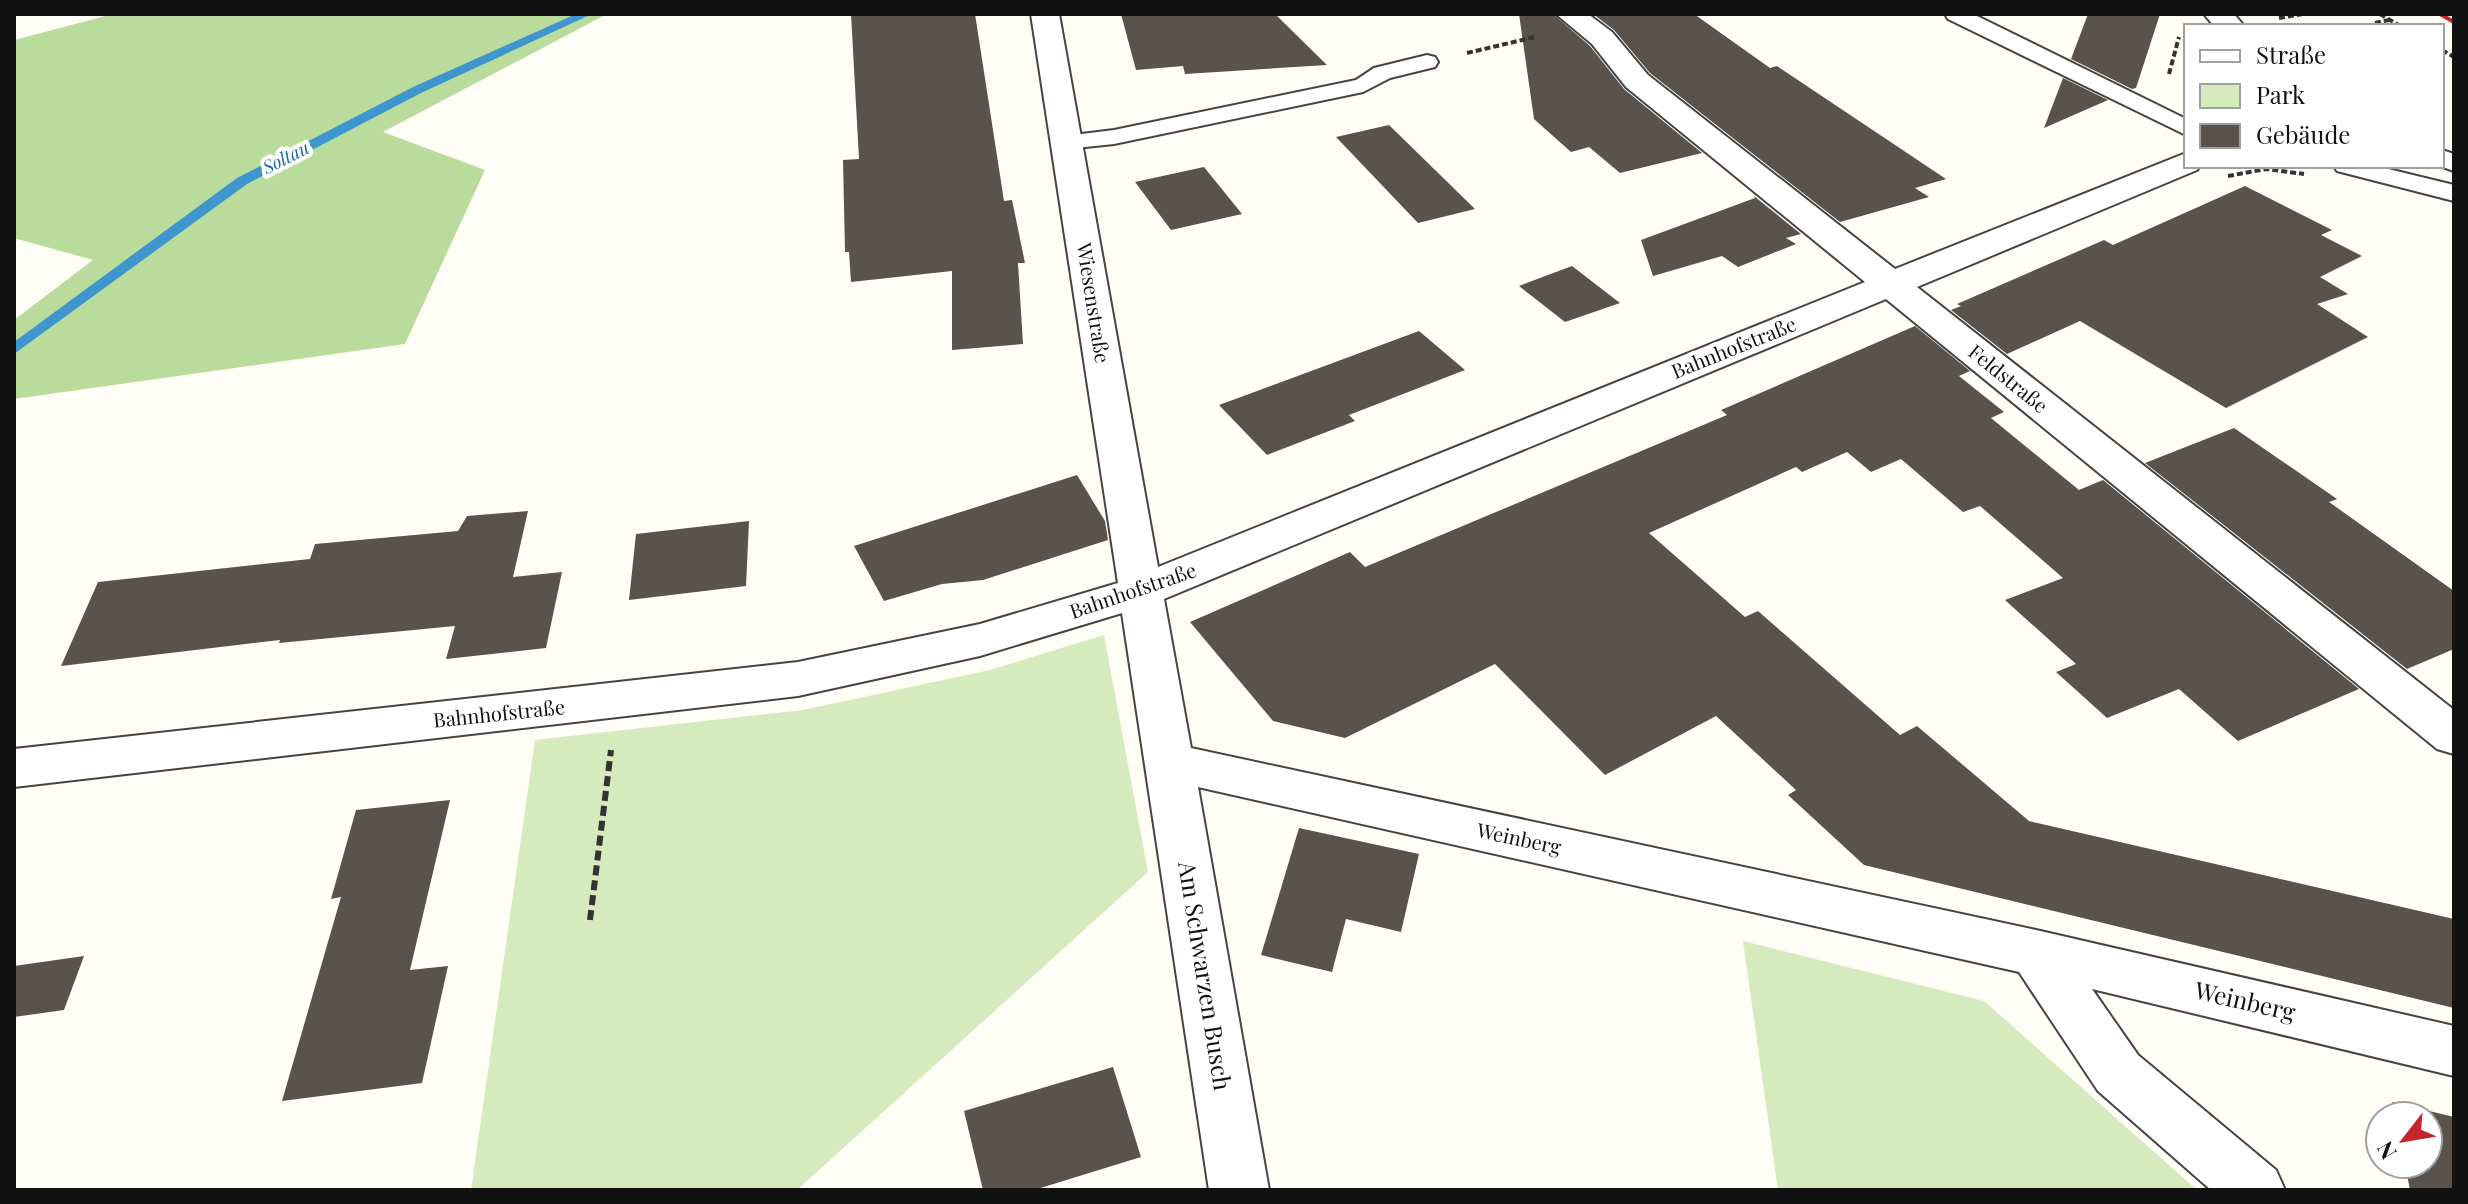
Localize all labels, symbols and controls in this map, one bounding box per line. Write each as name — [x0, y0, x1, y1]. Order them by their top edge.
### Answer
legend — [2184, 24, 2444, 168]
text: Straße — [2256, 38, 2326, 70]
text: Park — [2256, 78, 2306, 110]
text: Gebäude — [2256, 118, 2351, 150]
water label: Soltau — [257, 135, 313, 179]
street label: Wiesenstraße — [1072, 240, 1117, 365]
street label: Bahnhofstraße — [1667, 309, 1800, 384]
street label: Feldstraße — [1964, 337, 2054, 418]
street label: Bahnhofstraße — [1066, 555, 1199, 624]
street label: Bahnhofstraße — [432, 692, 566, 733]
street label: Weinberg — [1474, 815, 1564, 860]
street label: Am Schwarzen Busch — [1172, 858, 1240, 1092]
street label: Weinberg — [2191, 973, 2299, 1027]
north arrow — [2364, 1100, 2444, 1180]
text: N — [2369, 1136, 2403, 1165]

